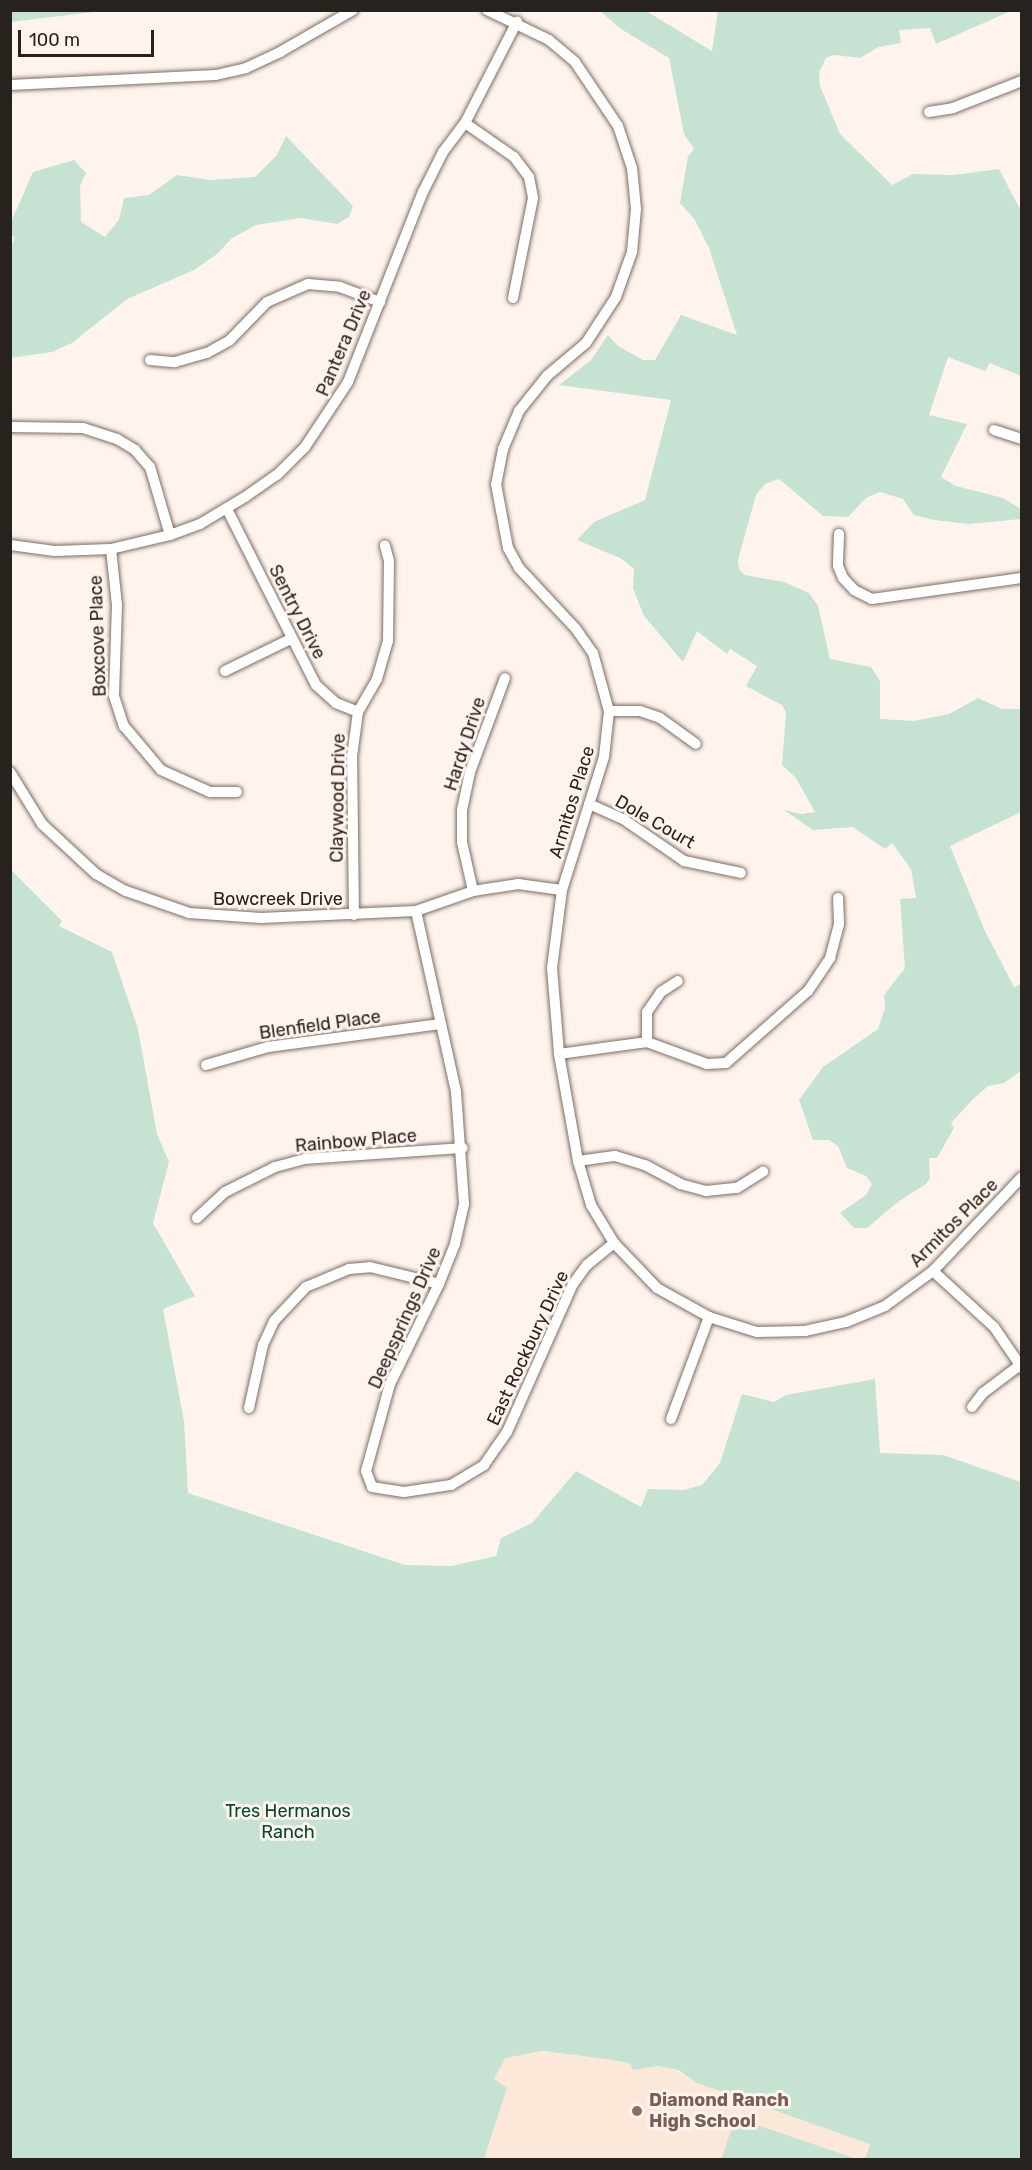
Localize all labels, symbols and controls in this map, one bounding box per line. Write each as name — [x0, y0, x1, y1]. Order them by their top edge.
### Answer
scale bar — [21, 18, 158, 56]
text: 100 m — [29, 29, 80, 51]
street label: Pantera Drive — [312, 287, 376, 399]
street label: Sentry Drive — [264, 561, 330, 663]
street label: Boxcove Place — [85, 575, 111, 697]
street label: Hardy Drive — [440, 694, 490, 794]
street label: Claywood Drive — [326, 733, 350, 863]
street label: Armitos Place — [545, 743, 599, 861]
street label: Dole Court — [611, 790, 699, 854]
street label: Bowcreek Drive — [213, 888, 343, 910]
street label: Blenfield Place — [258, 1006, 382, 1044]
street label: Rainbow Place — [294, 1125, 418, 1157]
street label: Armitos Place — [905, 1174, 1003, 1272]
street label: Deepsprings Drive — [364, 1244, 446, 1392]
street label: East Rockbury Drive — [483, 1267, 573, 1429]
park label: Tres Hermanos Ranch — [225, 1801, 351, 1844]
place label: Diamond Ranch High School — [649, 2090, 789, 2132]
marker: Diamond Ranch High School — [630, 2104, 644, 2118]

